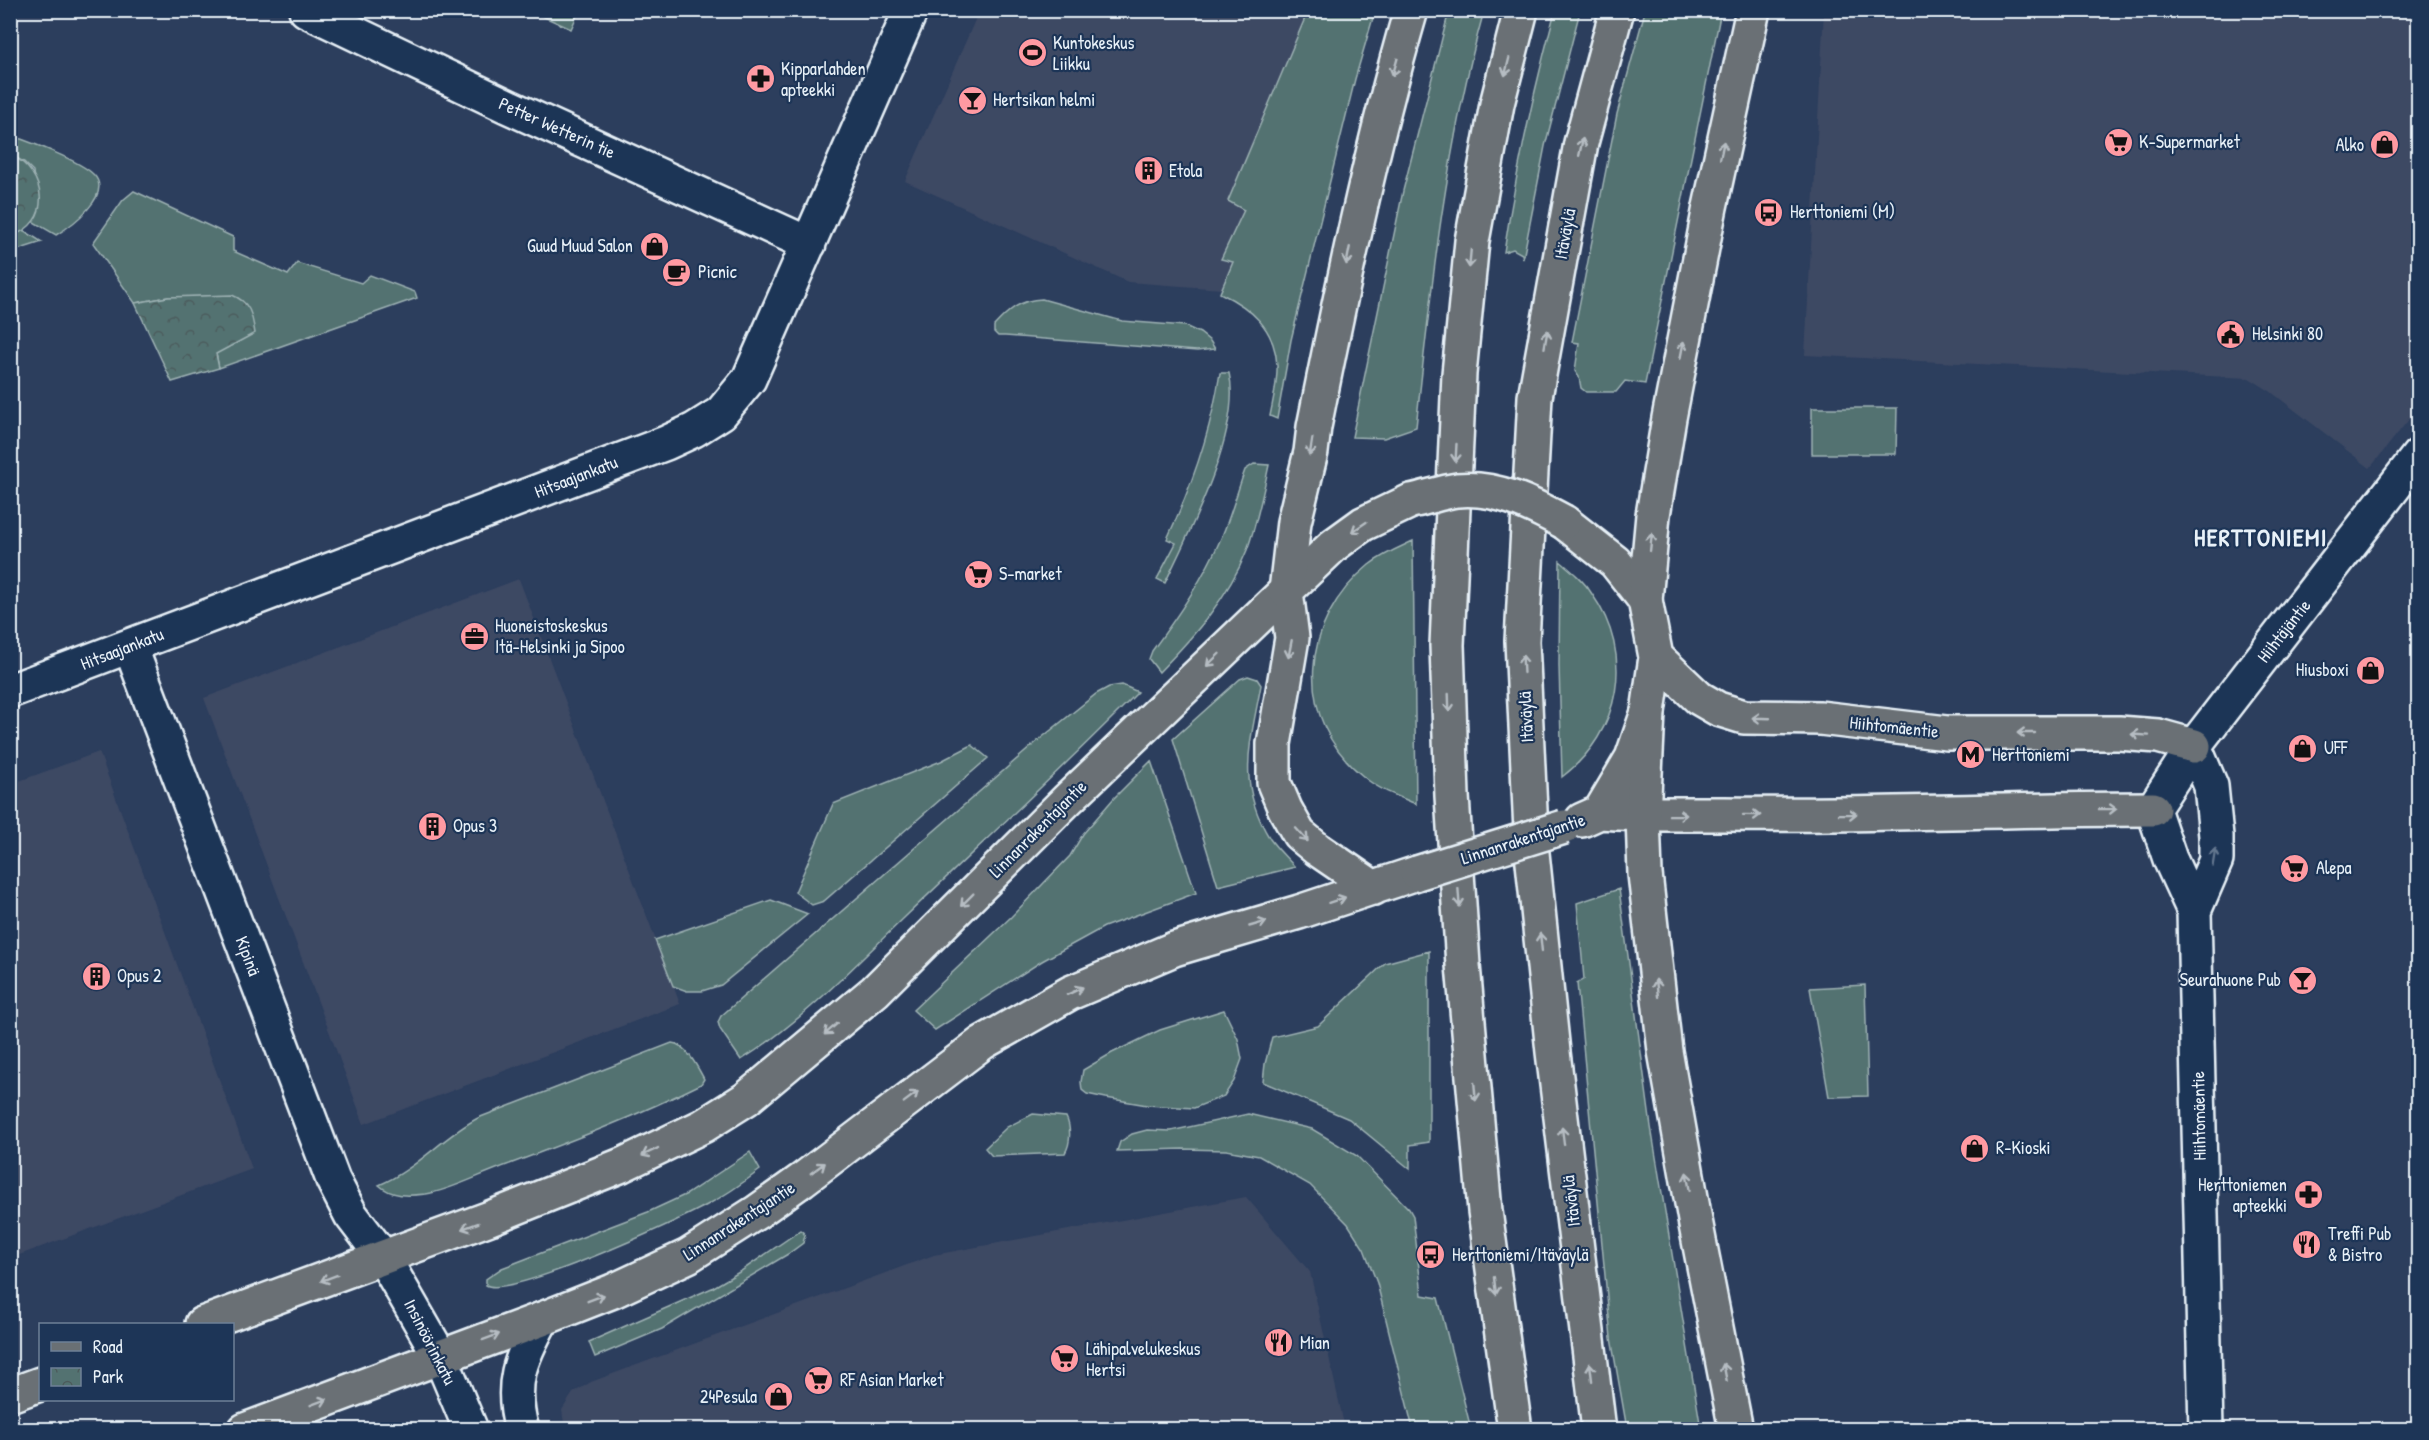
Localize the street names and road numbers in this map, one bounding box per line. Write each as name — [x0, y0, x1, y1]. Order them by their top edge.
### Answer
street label: Petter Wetterin tie — [495, 91, 619, 164]
street label: Itäväylä — [1548, 207, 1581, 261]
street label: Hitsaajankatu — [531, 449, 621, 504]
street label: Hiihtäjäntie — [2251, 594, 2316, 668]
street label: Hitsaajankatu — [77, 621, 167, 676]
street label: Itäväylä — [1512, 691, 1539, 743]
street label: Hiihtomäentie — [1848, 709, 1940, 744]
street label: Linnanrakentajantie — [983, 774, 1092, 883]
street label: Linnanrakentajantie — [1458, 807, 1588, 870]
street label: Kipinä — [230, 932, 267, 979]
street label: Hiihtomäentie — [2185, 1071, 2212, 1161]
street label: Itäväylä — [1555, 1174, 1586, 1228]
street label: Linnanrakentajantie — [678, 1175, 800, 1266]
street label: Insinöörinkatu — [398, 1295, 463, 1389]

